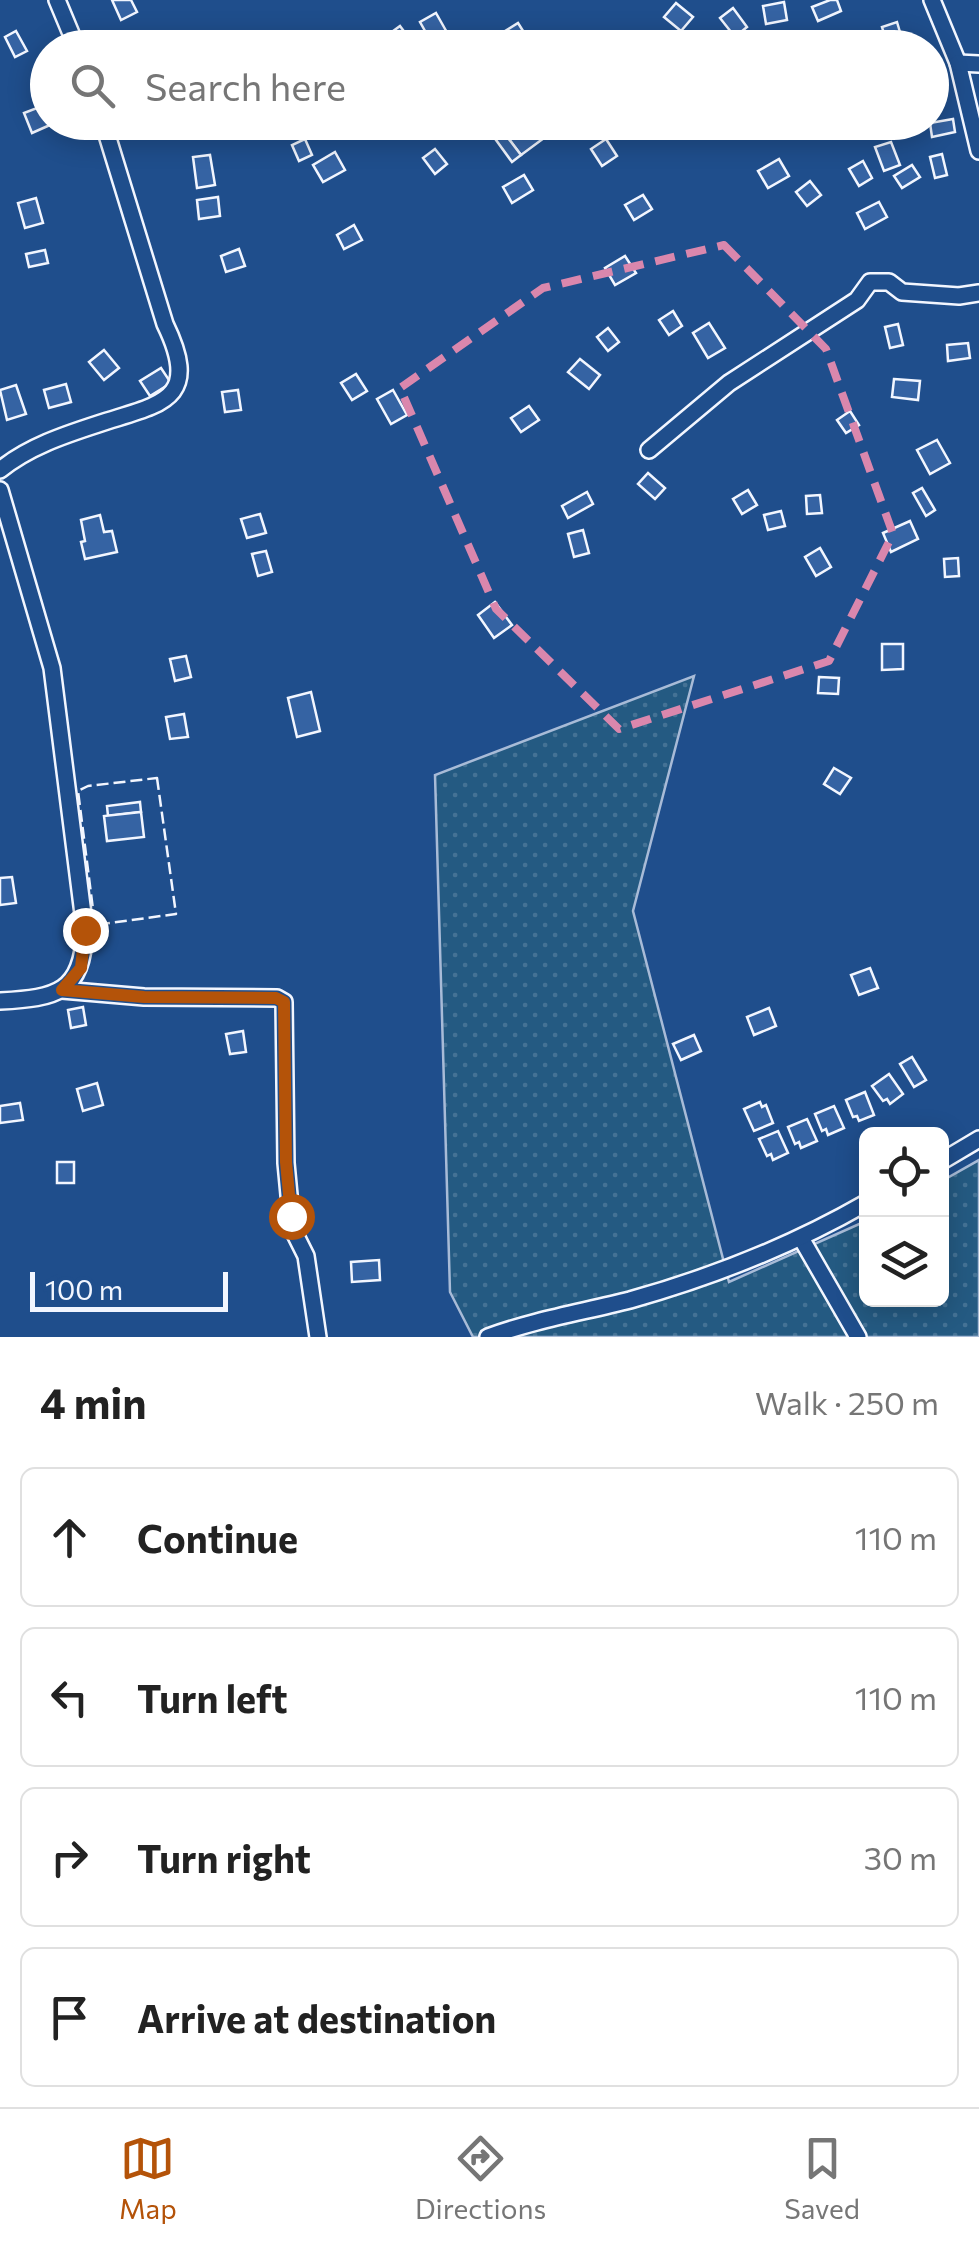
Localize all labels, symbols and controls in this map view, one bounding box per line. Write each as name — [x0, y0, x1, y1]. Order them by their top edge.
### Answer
search box — [30, 30, 949, 140]
icon: search — [65, 58, 120, 113]
text: Search here — [145, 62, 346, 109]
route end — [63, 908, 109, 954]
map controls — [859, 1127, 949, 1307]
button: locate — [859, 1127, 949, 1217]
route start — [269, 1194, 315, 1240]
button: layers — [859, 1217, 949, 1307]
scale bar — [30, 1267, 228, 1312]
text: 100 m — [45, 1272, 123, 1306]
text: 4 min — [40, 1376, 146, 1428]
text: Walk · 250 m — [755, 1382, 939, 1422]
icon: ahead — [42, 1510, 97, 1565]
text: Continue — [137, 1514, 298, 1561]
text: 110 m — [855, 1517, 937, 1557]
icon: left — [42, 1670, 97, 1725]
text: Turn left — [137, 1674, 288, 1721]
text: 110 m — [855, 1677, 937, 1717]
icon: right — [42, 1830, 97, 1885]
text: Turn right — [137, 1834, 311, 1881]
text: 30 m — [864, 1837, 937, 1877]
icon: arrive — [42, 1990, 97, 2045]
text: Arrive at destination — [137, 1994, 496, 2041]
tab: Map — [119, 2131, 177, 2225]
tab: Directions — [415, 2131, 546, 2225]
tab: Saved — [784, 2131, 860, 2225]

